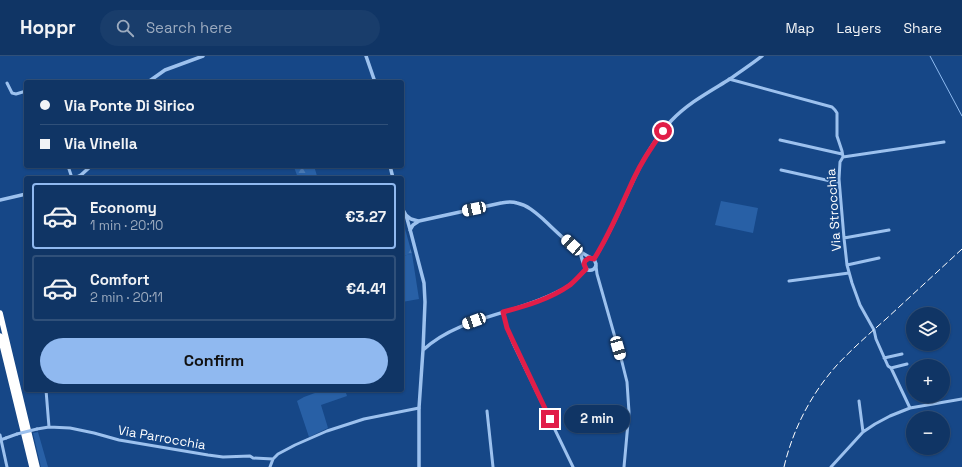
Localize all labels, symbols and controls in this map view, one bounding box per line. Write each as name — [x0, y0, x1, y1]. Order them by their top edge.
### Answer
search box — [100, 10, 380, 46]
text: Hoppr — [20, 15, 76, 40]
icon: search — [114, 17, 136, 39]
text: Search here — [146, 18, 232, 37]
text: Map — [785, 19, 815, 37]
text: Layers — [837, 19, 881, 37]
text: Share — [903, 19, 942, 37]
text: Via Ponte Di Sirico — [64, 96, 195, 115]
route start — [654, 122, 672, 140]
text: Via Vinella — [64, 134, 137, 153]
street label: Via Strocchia — [822, 168, 845, 252]
icon: car — [42, 198, 78, 234]
text: Economy — [90, 198, 157, 217]
car — [461, 201, 487, 217]
text: €3.27 — [345, 207, 386, 226]
text: 1 min · 20:10 — [90, 217, 163, 234]
car — [559, 233, 585, 257]
icon: car — [42, 270, 78, 306]
text: Comfort — [90, 270, 150, 289]
text: €4.41 — [346, 279, 386, 298]
text: 2 min · 20:11 — [90, 289, 163, 306]
map controls — [906, 307, 950, 455]
button: layers — [906, 307, 950, 351]
car — [461, 311, 487, 331]
car — [609, 335, 627, 361]
button: Confirm — [40, 338, 388, 384]
button: + — [906, 359, 950, 403]
callout: 2 min — [564, 405, 630, 433]
route end — [541, 410, 559, 428]
text: 2 min — [580, 410, 614, 427]
button: − — [906, 411, 950, 455]
street label: Via Parrocchia — [117, 421, 208, 454]

